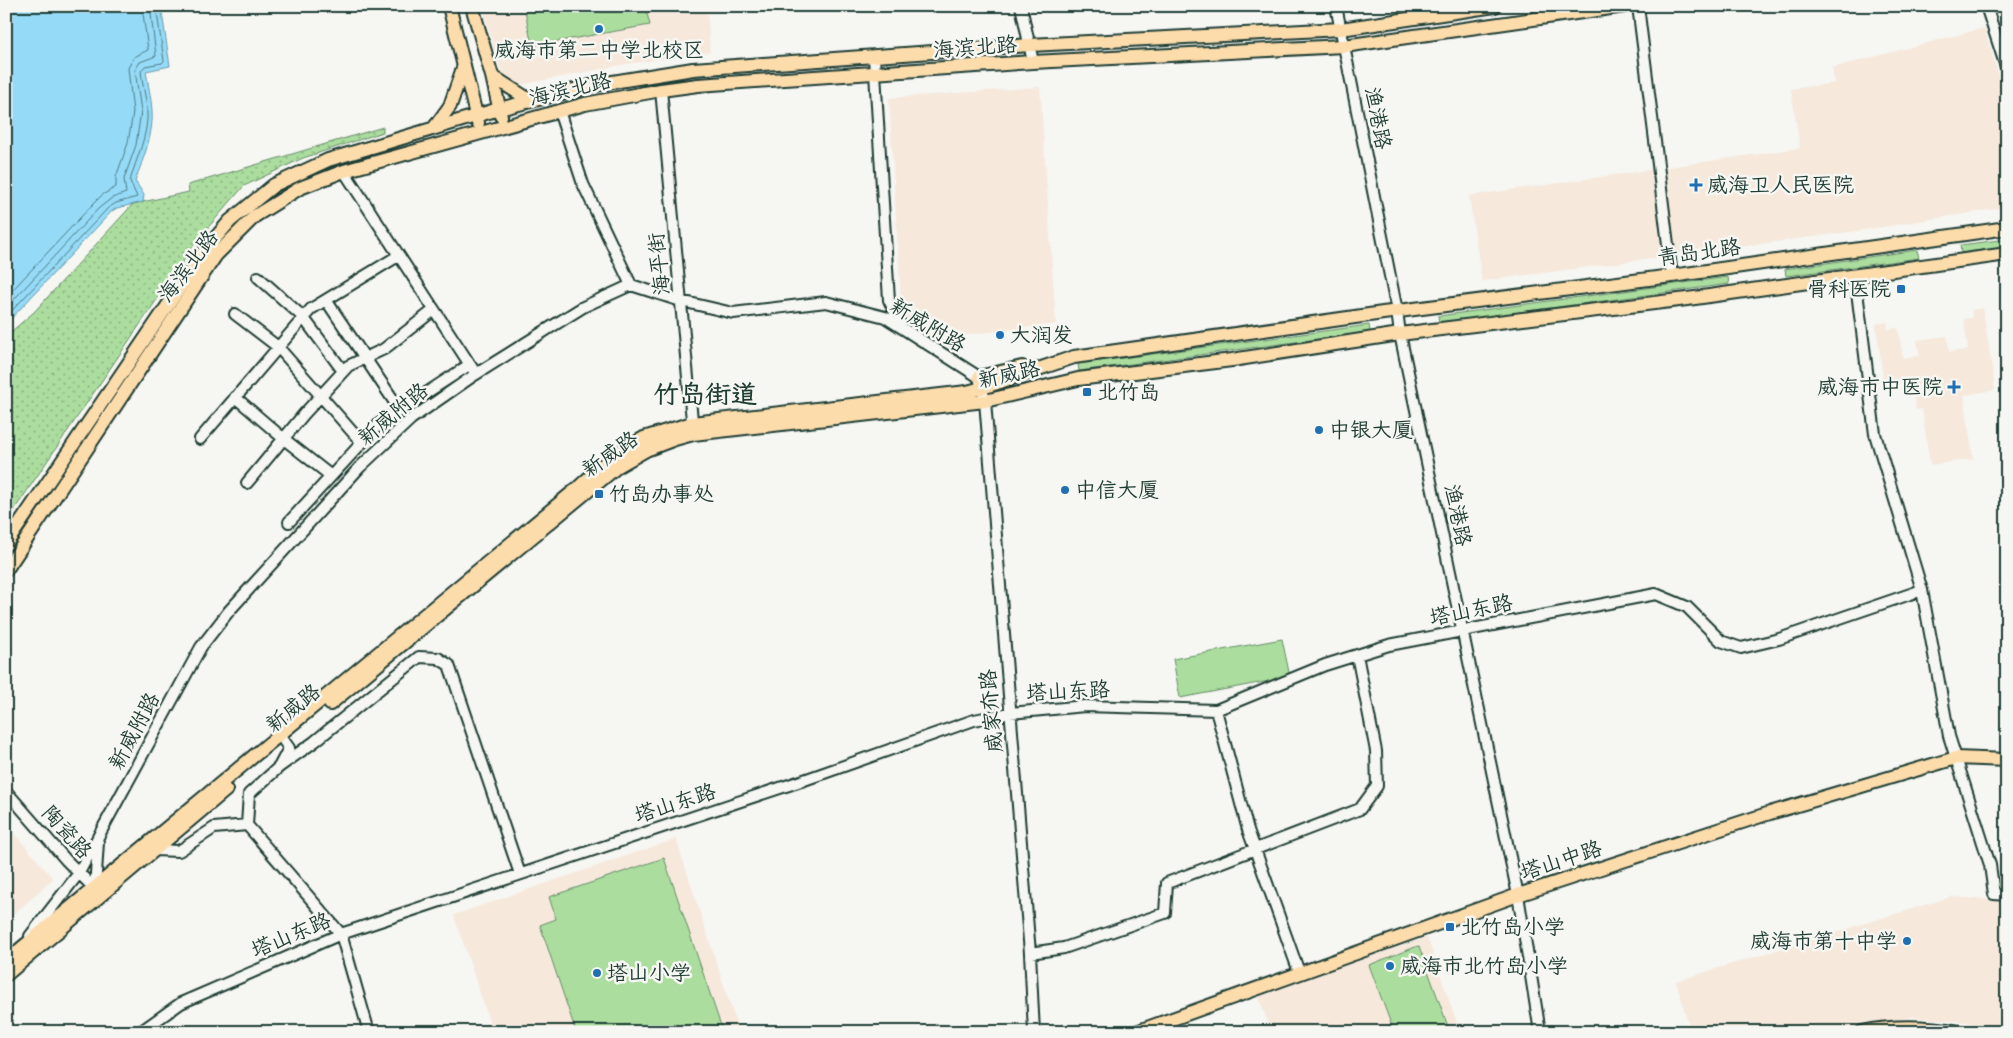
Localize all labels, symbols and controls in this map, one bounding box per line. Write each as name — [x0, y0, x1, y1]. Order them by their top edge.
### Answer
marker: 威海市第二中学北校区 — [593, 23, 605, 35]
street label: 海滨北路 — [932, 31, 1018, 63]
place label: 威海市第二中学北校区 — [494, 37, 704, 63]
street label: 海滨北路 — [526, 67, 614, 111]
street label: 渔港路 — [1359, 85, 1397, 151]
place label: 威海卫人民医院 — [1707, 172, 1854, 198]
marker: 威海卫人民医院 — [1689, 178, 1703, 192]
street label: 海滨北路 — [152, 225, 224, 307]
street label: 海平街 — [643, 231, 675, 297]
street label: 青岛北路 — [1656, 233, 1742, 271]
place label: 骨科医院 — [1807, 276, 1891, 302]
marker: 骨科医院 — [1895, 283, 1907, 295]
street label: 新威附路 — [885, 292, 971, 358]
place label: 大润发 — [1010, 322, 1073, 348]
marker: 大润发 — [994, 329, 1006, 341]
street label: 新威路 — [975, 355, 1043, 393]
place label: 威海市中医院 — [1817, 374, 1943, 400]
street label: 新威附路 — [352, 377, 434, 451]
district label: 竹岛街道 — [653, 378, 757, 411]
place label: 北竹岛 — [1097, 379, 1160, 405]
marker: 威海市中医院 — [1947, 380, 1961, 394]
marker: 北竹岛 — [1081, 386, 1093, 398]
place label: 中银大厦 — [1329, 417, 1413, 443]
marker: 中银大厦 — [1313, 424, 1325, 436]
street label: 新威路 — [577, 425, 643, 483]
place label: 中信大厦 — [1075, 477, 1159, 503]
place label: 竹岛办事处 — [609, 481, 714, 507]
street label: 渔港路 — [1439, 481, 1477, 549]
marker: 中信大厦 — [1059, 484, 1071, 496]
marker: 竹岛办事处 — [593, 488, 605, 500]
street label: 塔山东路 — [1427, 589, 1515, 631]
street label: 威家夼路 — [974, 668, 1008, 754]
street label: 塔山东路 — [1025, 676, 1111, 706]
street label: 新威路 — [260, 678, 326, 738]
street label: 新威附路 — [103, 688, 165, 774]
street label: 塔山东路 — [631, 778, 719, 828]
street label: 陶瓷路 — [36, 800, 98, 864]
street label: 塔山中路 — [1517, 835, 1605, 885]
street label: 塔山东路 — [247, 907, 335, 963]
place label: 北竹岛小学 — [1460, 914, 1565, 940]
marker: 北竹岛小学 — [1444, 921, 1456, 933]
place label: 威海市第十中学 — [1750, 928, 1897, 954]
marker: 威海市第十中学 — [1901, 935, 1913, 947]
place label: 威海市北竹岛小学 — [1400, 953, 1568, 979]
place label: 塔山小学 — [607, 960, 691, 986]
marker: 威海市北竹岛小学 — [1384, 960, 1396, 972]
marker: 塔山小学 — [591, 967, 603, 979]

